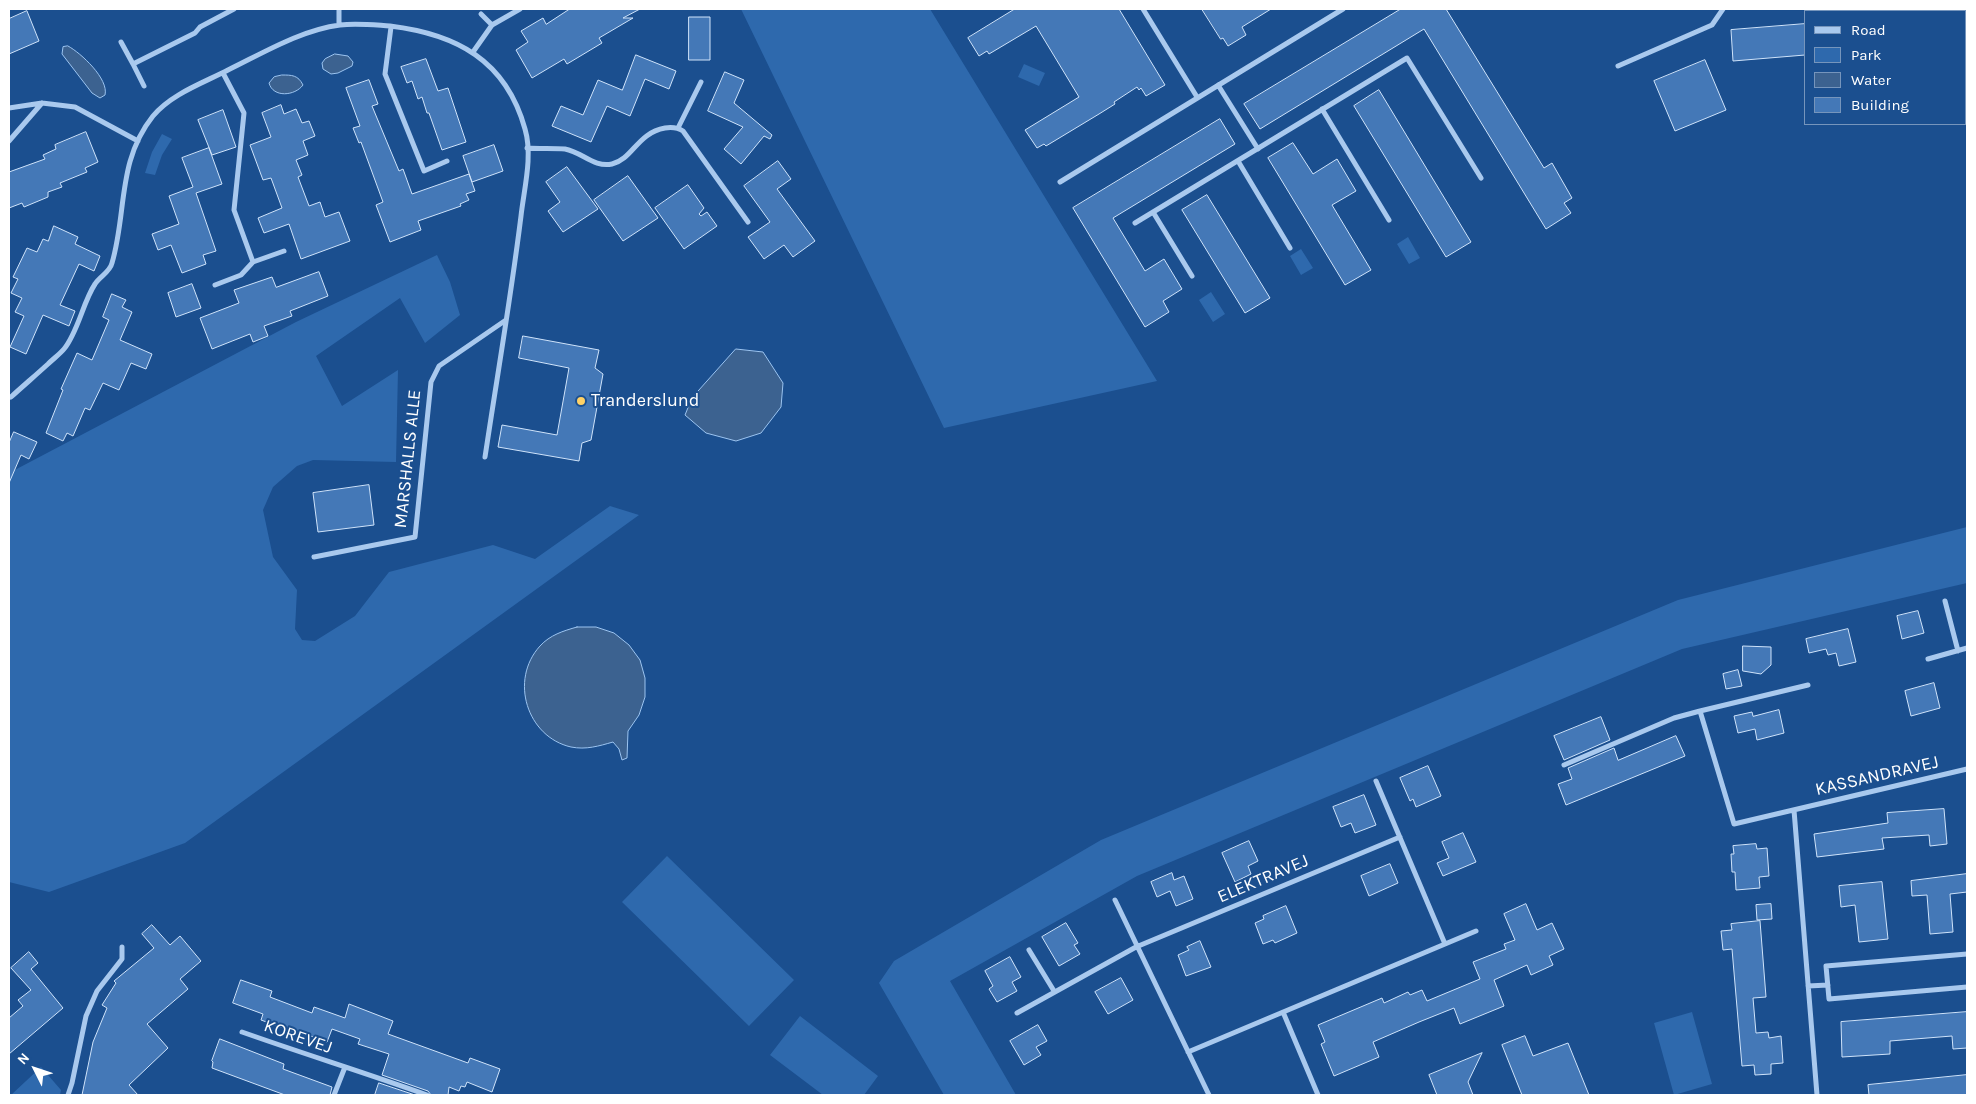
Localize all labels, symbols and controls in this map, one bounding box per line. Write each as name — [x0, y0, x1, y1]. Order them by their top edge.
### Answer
legend — [1804, 10, 1966, 125]
text: Road — [1851, 21, 1886, 39]
text: Park — [1851, 46, 1881, 64]
text: Water — [1851, 71, 1891, 89]
text: Building — [1851, 96, 1909, 114]
street label: MARSHALLS ALLE — [390, 389, 426, 529]
place label: Tranderslund — [591, 390, 699, 412]
marker: Tranderslund — [575, 395, 587, 407]
street label: KASSANDRAVEJ — [1813, 751, 1941, 801]
street label: ELEKTRAVEJ — [1214, 850, 1312, 908]
street label: KOREVEJ — [261, 1015, 335, 1059]
north arrow — [10, 1044, 60, 1094]
text: N — [14, 1049, 33, 1068]

